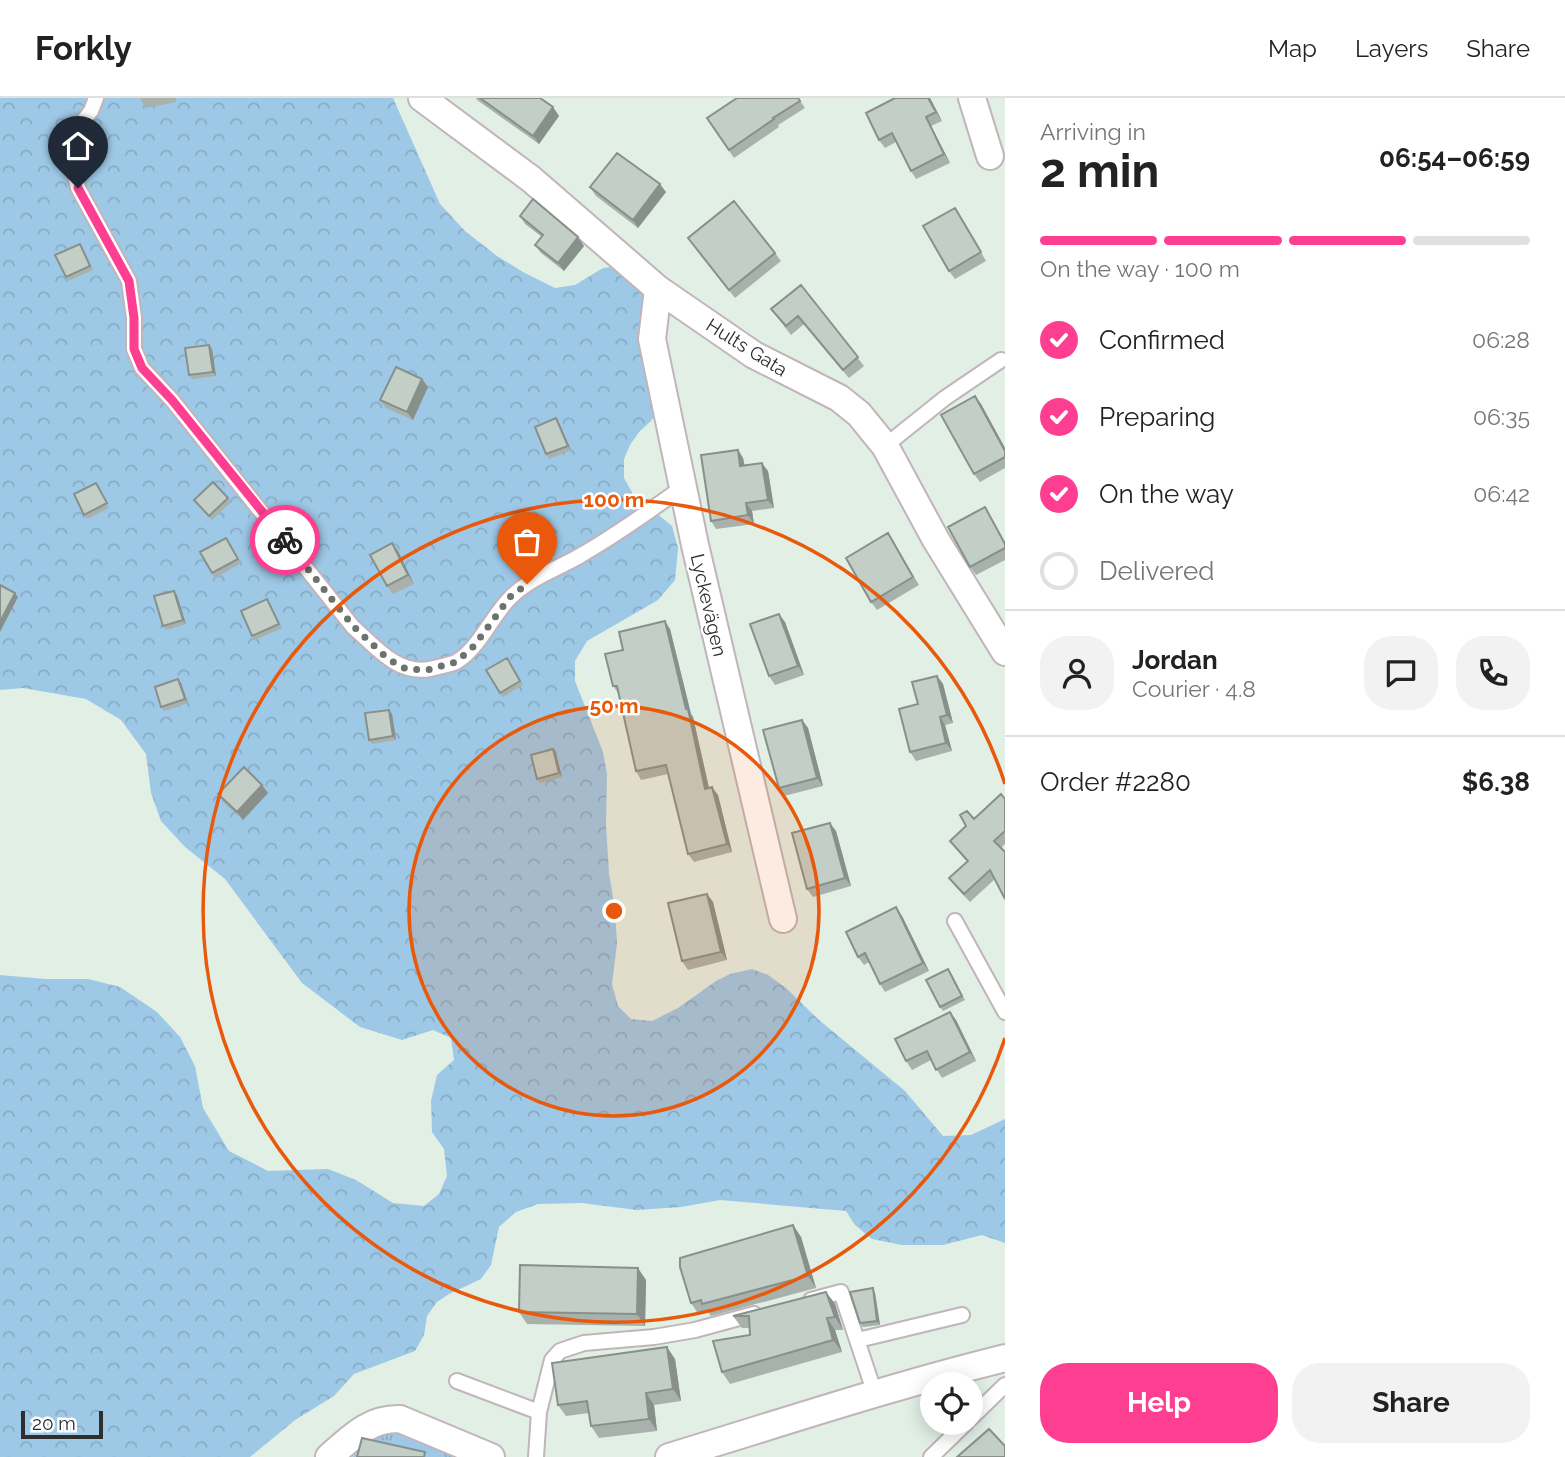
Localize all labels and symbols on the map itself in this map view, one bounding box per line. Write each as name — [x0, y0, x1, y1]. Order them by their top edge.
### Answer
pin — [48, 116, 108, 188]
street label: Hults Gata — [702, 313, 792, 381]
text: 100 m — [584, 487, 644, 512]
courier — [250, 505, 320, 575]
pin — [497, 512, 557, 584]
street label: Lyckevägen — [687, 552, 731, 658]
text: 50 m — [589, 693, 639, 718]
centre of rings — [602, 899, 626, 923]
scale bar — [21, 1408, 103, 1440]

